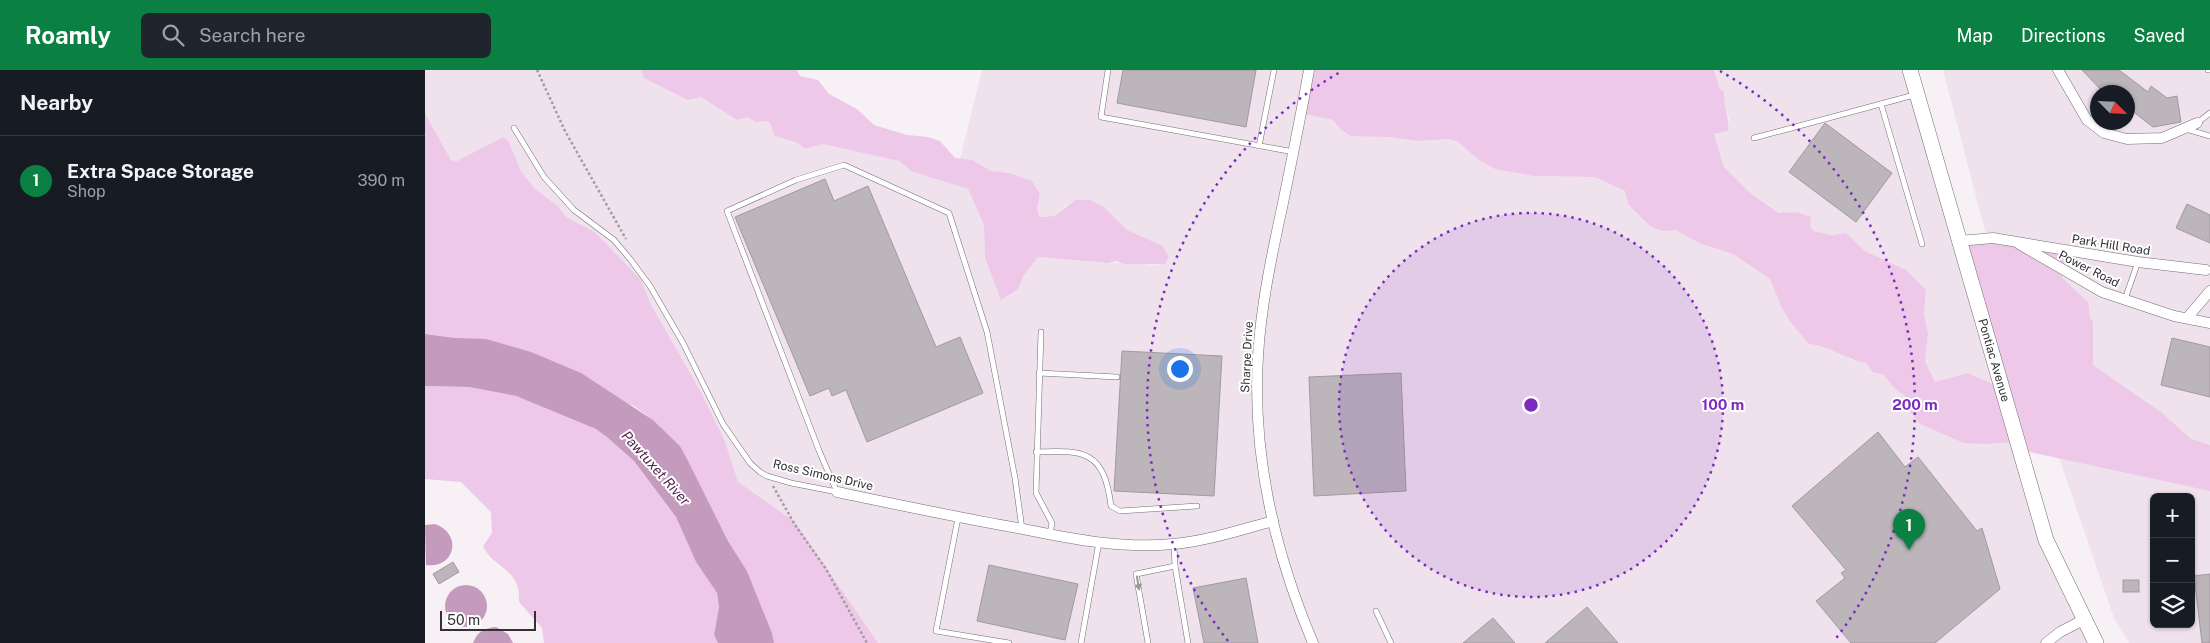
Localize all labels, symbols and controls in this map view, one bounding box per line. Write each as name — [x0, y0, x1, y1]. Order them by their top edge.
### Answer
search box — [141, 13, 491, 58]
text: Roamly — [25, 21, 111, 49]
icon: search — [159, 21, 187, 49]
text: Search here — [199, 24, 306, 46]
text: Map — [1956, 25, 1993, 46]
text: Directions — [2021, 25, 2106, 46]
text: Saved — [2134, 25, 2185, 46]
north arrow — [2090, 85, 2135, 130]
text: Nearby — [20, 90, 93, 115]
text: Extra Space Storage — [67, 160, 254, 182]
text: 1 — [33, 171, 39, 190]
text: 390 m — [358, 171, 405, 190]
text: Shop — [67, 182, 106, 201]
street label: Park Hill Road — [2071, 232, 2151, 258]
street label: Power Road — [2056, 248, 2122, 290]
street label: Pontiac Avenue — [1975, 317, 2013, 404]
street label: Sharpe Drive — [1238, 321, 1256, 393]
your location — [1167, 356, 1193, 382]
centre of rings — [1522, 396, 1540, 414]
text: 100 m — [1702, 396, 1744, 413]
text: 200 m — [1892, 396, 1938, 413]
water label: Pawtuxet River — [618, 428, 694, 509]
street label: Ross Simons Drive — [772, 457, 875, 493]
map controls — [2150, 493, 2195, 628]
button: + — [2150, 493, 2195, 538]
pin: 1 — [1893, 509, 1925, 550]
button: − — [2150, 538, 2195, 583]
one-way arrow — [1134, 576, 1142, 592]
button: layers — [2150, 583, 2195, 628]
scale bar — [440, 608, 536, 631]
text: 50 m — [447, 612, 480, 628]

